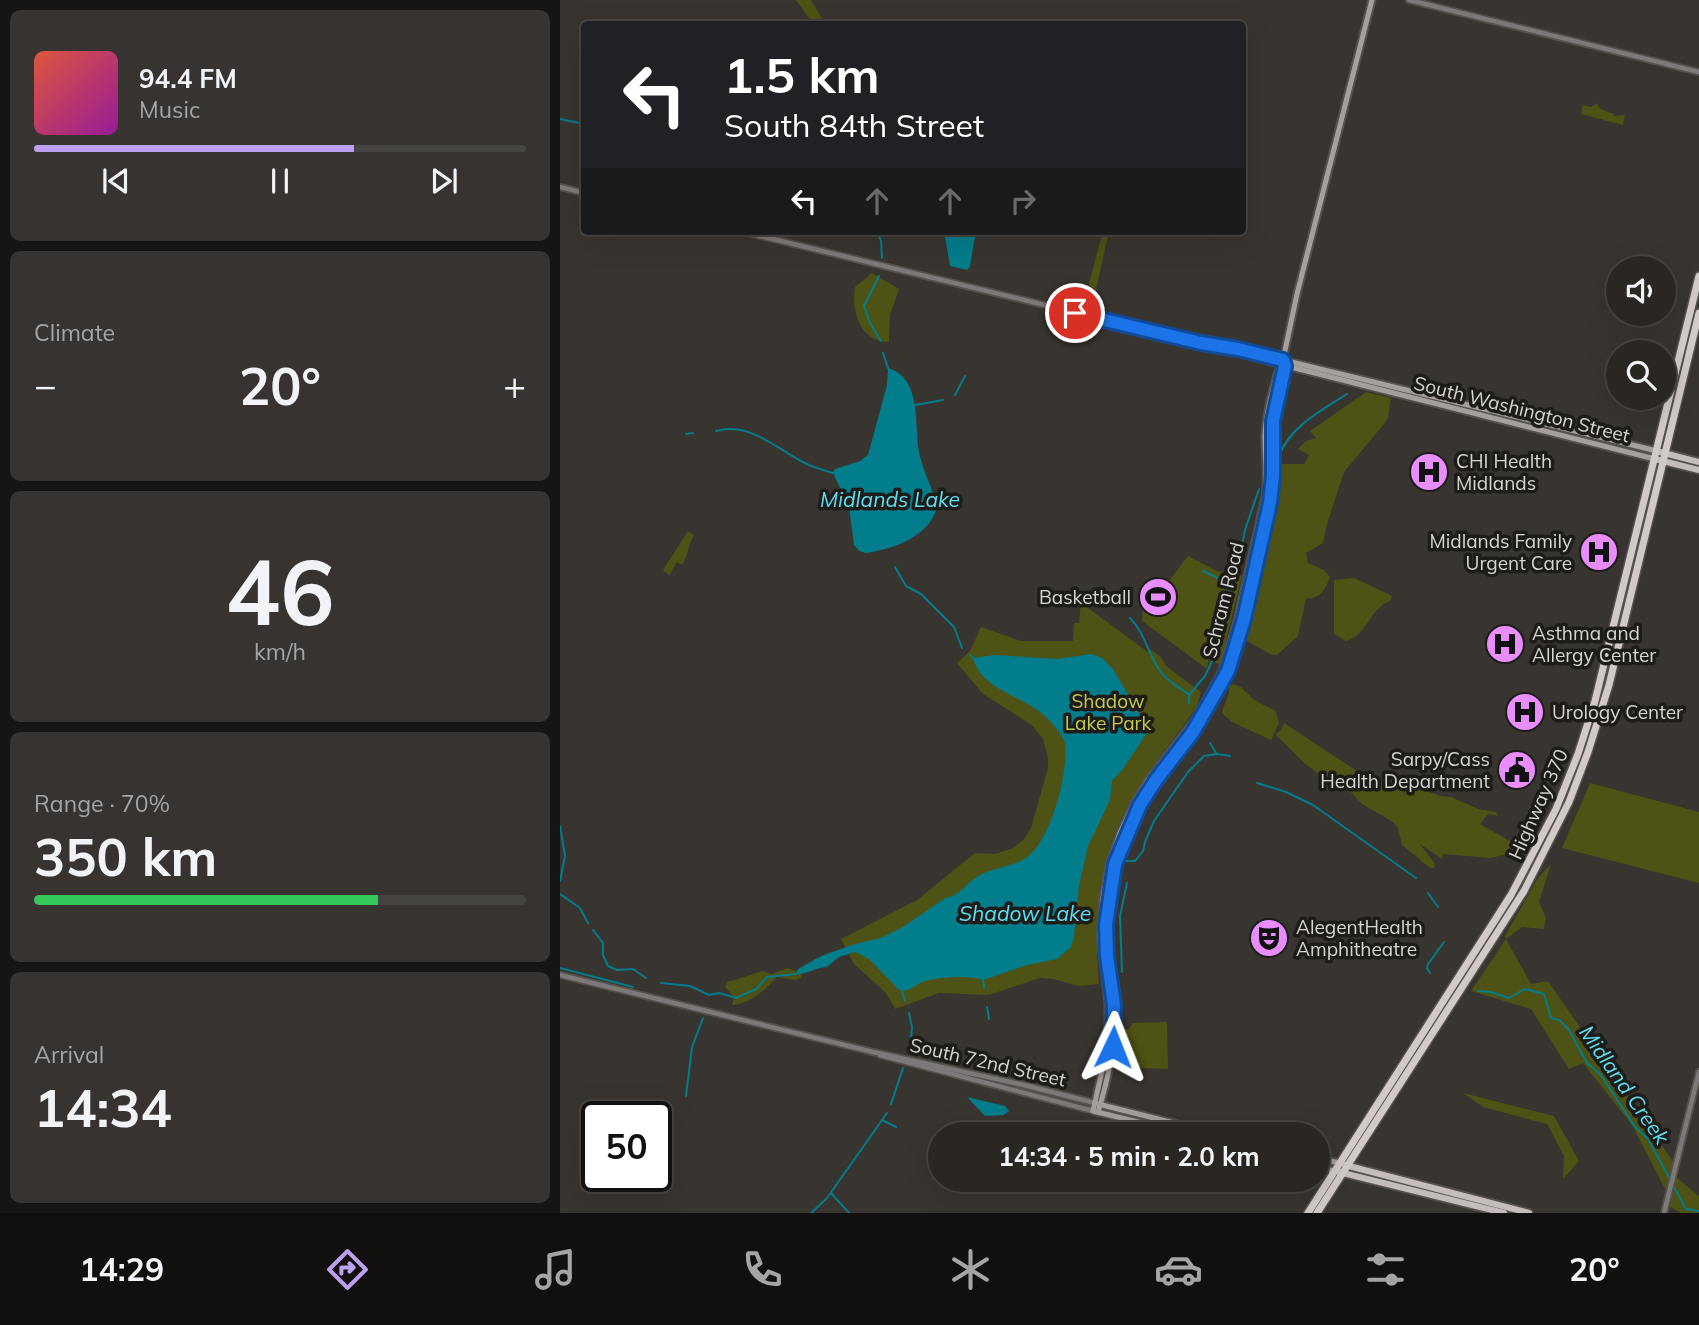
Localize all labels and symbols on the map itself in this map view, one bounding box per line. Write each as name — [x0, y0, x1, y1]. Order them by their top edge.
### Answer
pin — [1045, 283, 1105, 343]
street label: South Washington Street — [1412, 371, 1633, 448]
place label: CHI Health Midlands — [1456, 449, 1552, 495]
hospital icon: CHI Health Midlands — [1408, 451, 1450, 493]
water label: Midlands Lake — [820, 486, 960, 512]
place label: Midlands Family Urgent Care — [1429, 529, 1572, 575]
hospital icon: Midlands Family Urgent Care — [1578, 531, 1620, 573]
street label: Schram Road — [1197, 539, 1249, 661]
sports icon: Basketball — [1137, 576, 1179, 618]
place label: Basketball — [1039, 585, 1131, 609]
place label: Asthma and Allergy Center — [1532, 621, 1656, 667]
hospital icon: Asthma and Allergy Center — [1484, 623, 1526, 665]
park label: Shadow Lake Park — [1065, 689, 1152, 735]
hospital icon: Urology Center — [1504, 691, 1546, 733]
place label: Urology Center — [1552, 700, 1683, 724]
street label: Highway 370 — [1503, 745, 1573, 863]
place label: Sarpy/Cass Health Department — [1320, 747, 1490, 793]
public building icon: Sarpy/Cass Health Department — [1496, 749, 1538, 791]
water label: Shadow Lake — [959, 900, 1091, 926]
place label: AlegentHealth Amphitheatre — [1296, 915, 1423, 961]
theatre icon: AlegentHealth Amphitheatre — [1248, 917, 1290, 959]
position arrow — [1076, 1010, 1150, 1084]
water label: Midland Creek — [1574, 1020, 1676, 1150]
street label: South 72nd Street — [908, 1032, 1069, 1092]
speed limit sign: 50 — [581, 1101, 672, 1192]

